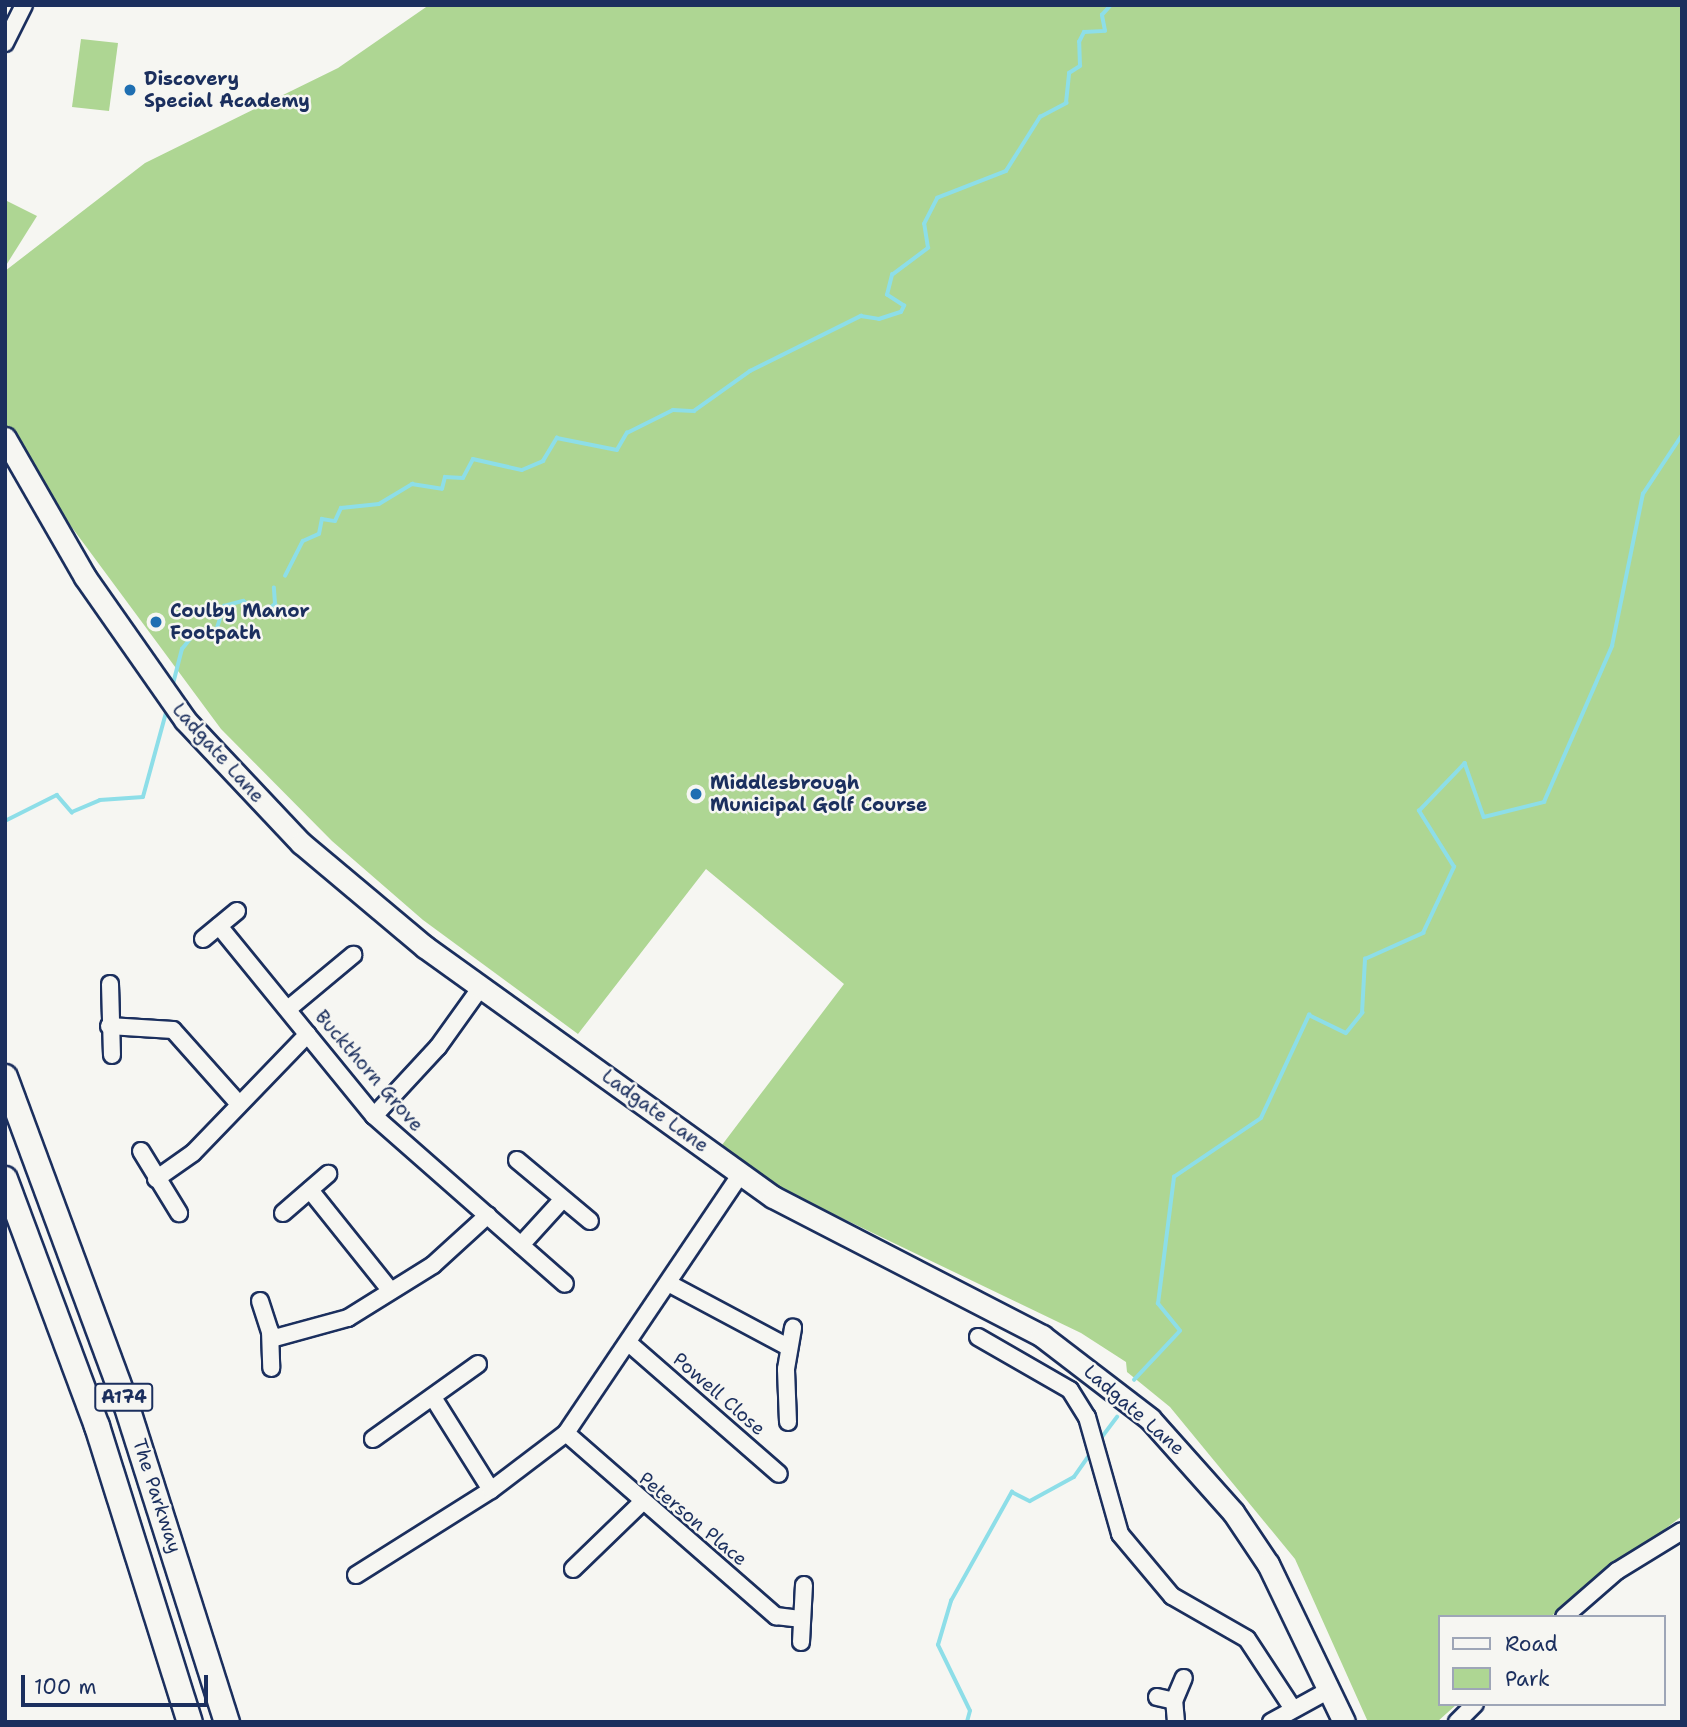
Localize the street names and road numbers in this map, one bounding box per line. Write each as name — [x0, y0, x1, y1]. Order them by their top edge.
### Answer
street label: Ladgate Lane — [167, 698, 269, 808]
street label: Buckthorn Grove — [310, 1006, 428, 1136]
street label: Ladgate Lane — [597, 1065, 713, 1157]
street label: Powell Close — [668, 1348, 770, 1440]
street label: Ladgate Lane — [1079, 1360, 1189, 1460]
road number: A174 — [94, 1382, 154, 1412]
street label: The Parkway — [128, 1436, 186, 1556]
street label: Peterson Place — [634, 1467, 752, 1571]

